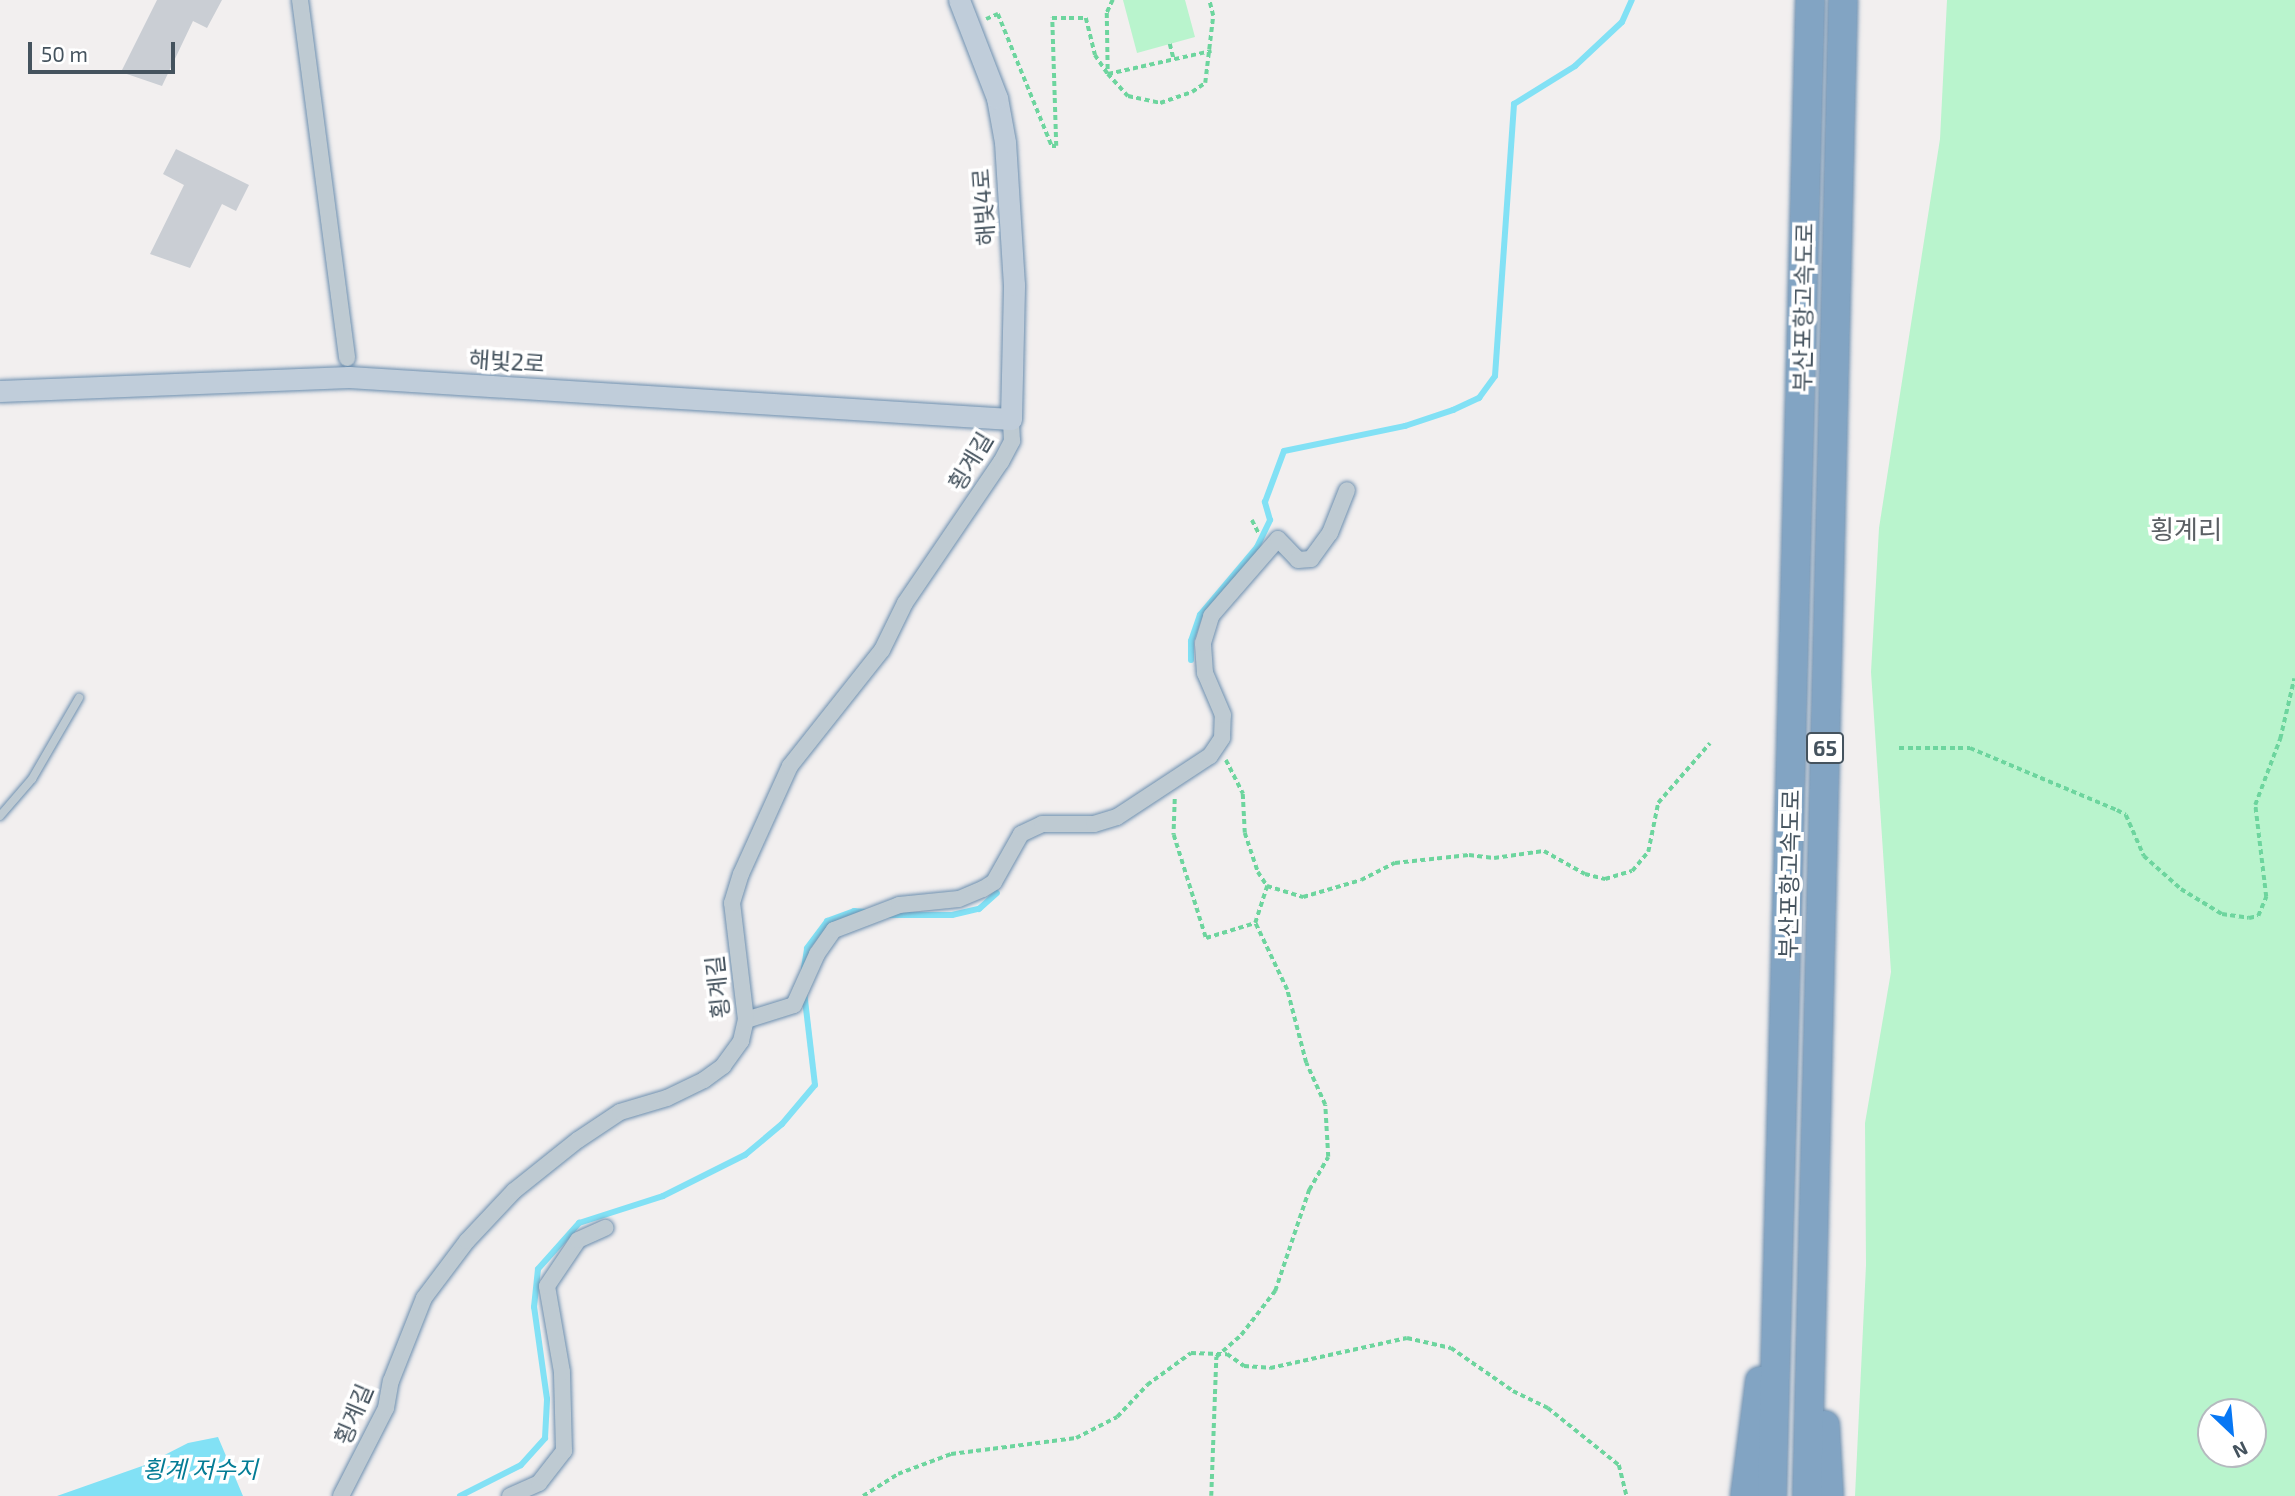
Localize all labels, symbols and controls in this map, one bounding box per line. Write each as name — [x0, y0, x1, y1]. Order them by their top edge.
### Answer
scale bar — [32, 28, 178, 72]
text: 50 m — [41, 41, 88, 66]
street label: 해빛4로 — [967, 167, 999, 247]
street label: 부산포항고속도로 — [1788, 222, 1818, 392]
street label: 해빛2로 — [468, 345, 546, 377]
street label: 횡계길 — [942, 427, 998, 495]
district label: 횡계리 — [2150, 513, 2222, 545]
road number: 65 — [1806, 730, 1844, 766]
street label: 부산포항고속도로 — [1774, 789, 1804, 959]
street label: 횡계길 — [700, 954, 734, 1020]
street label: 횡계길 — [328, 1379, 378, 1449]
north arrow — [2197, 1398, 2267, 1468]
text: N — [2229, 1437, 2252, 1464]
water label: 횡계 저수지 — [142, 1455, 258, 1483]

